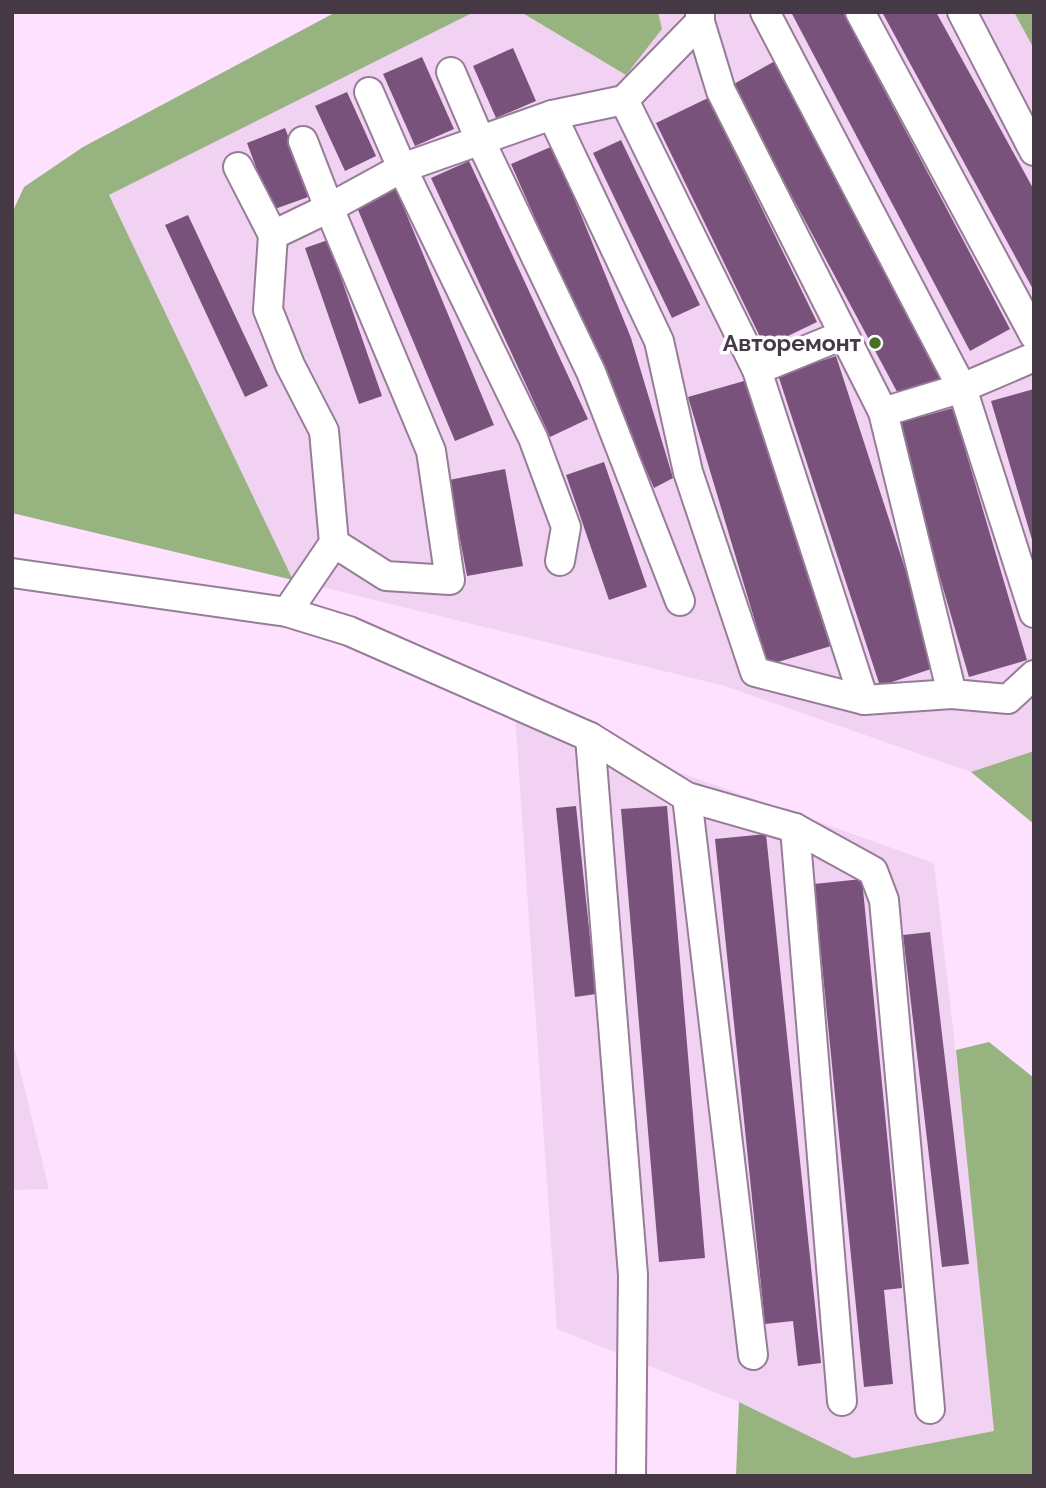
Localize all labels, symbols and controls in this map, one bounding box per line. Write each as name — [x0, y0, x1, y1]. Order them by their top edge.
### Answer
place label: Авторемонт — [723, 329, 862, 356]
marker: Авторемонт — [867, 335, 883, 351]

